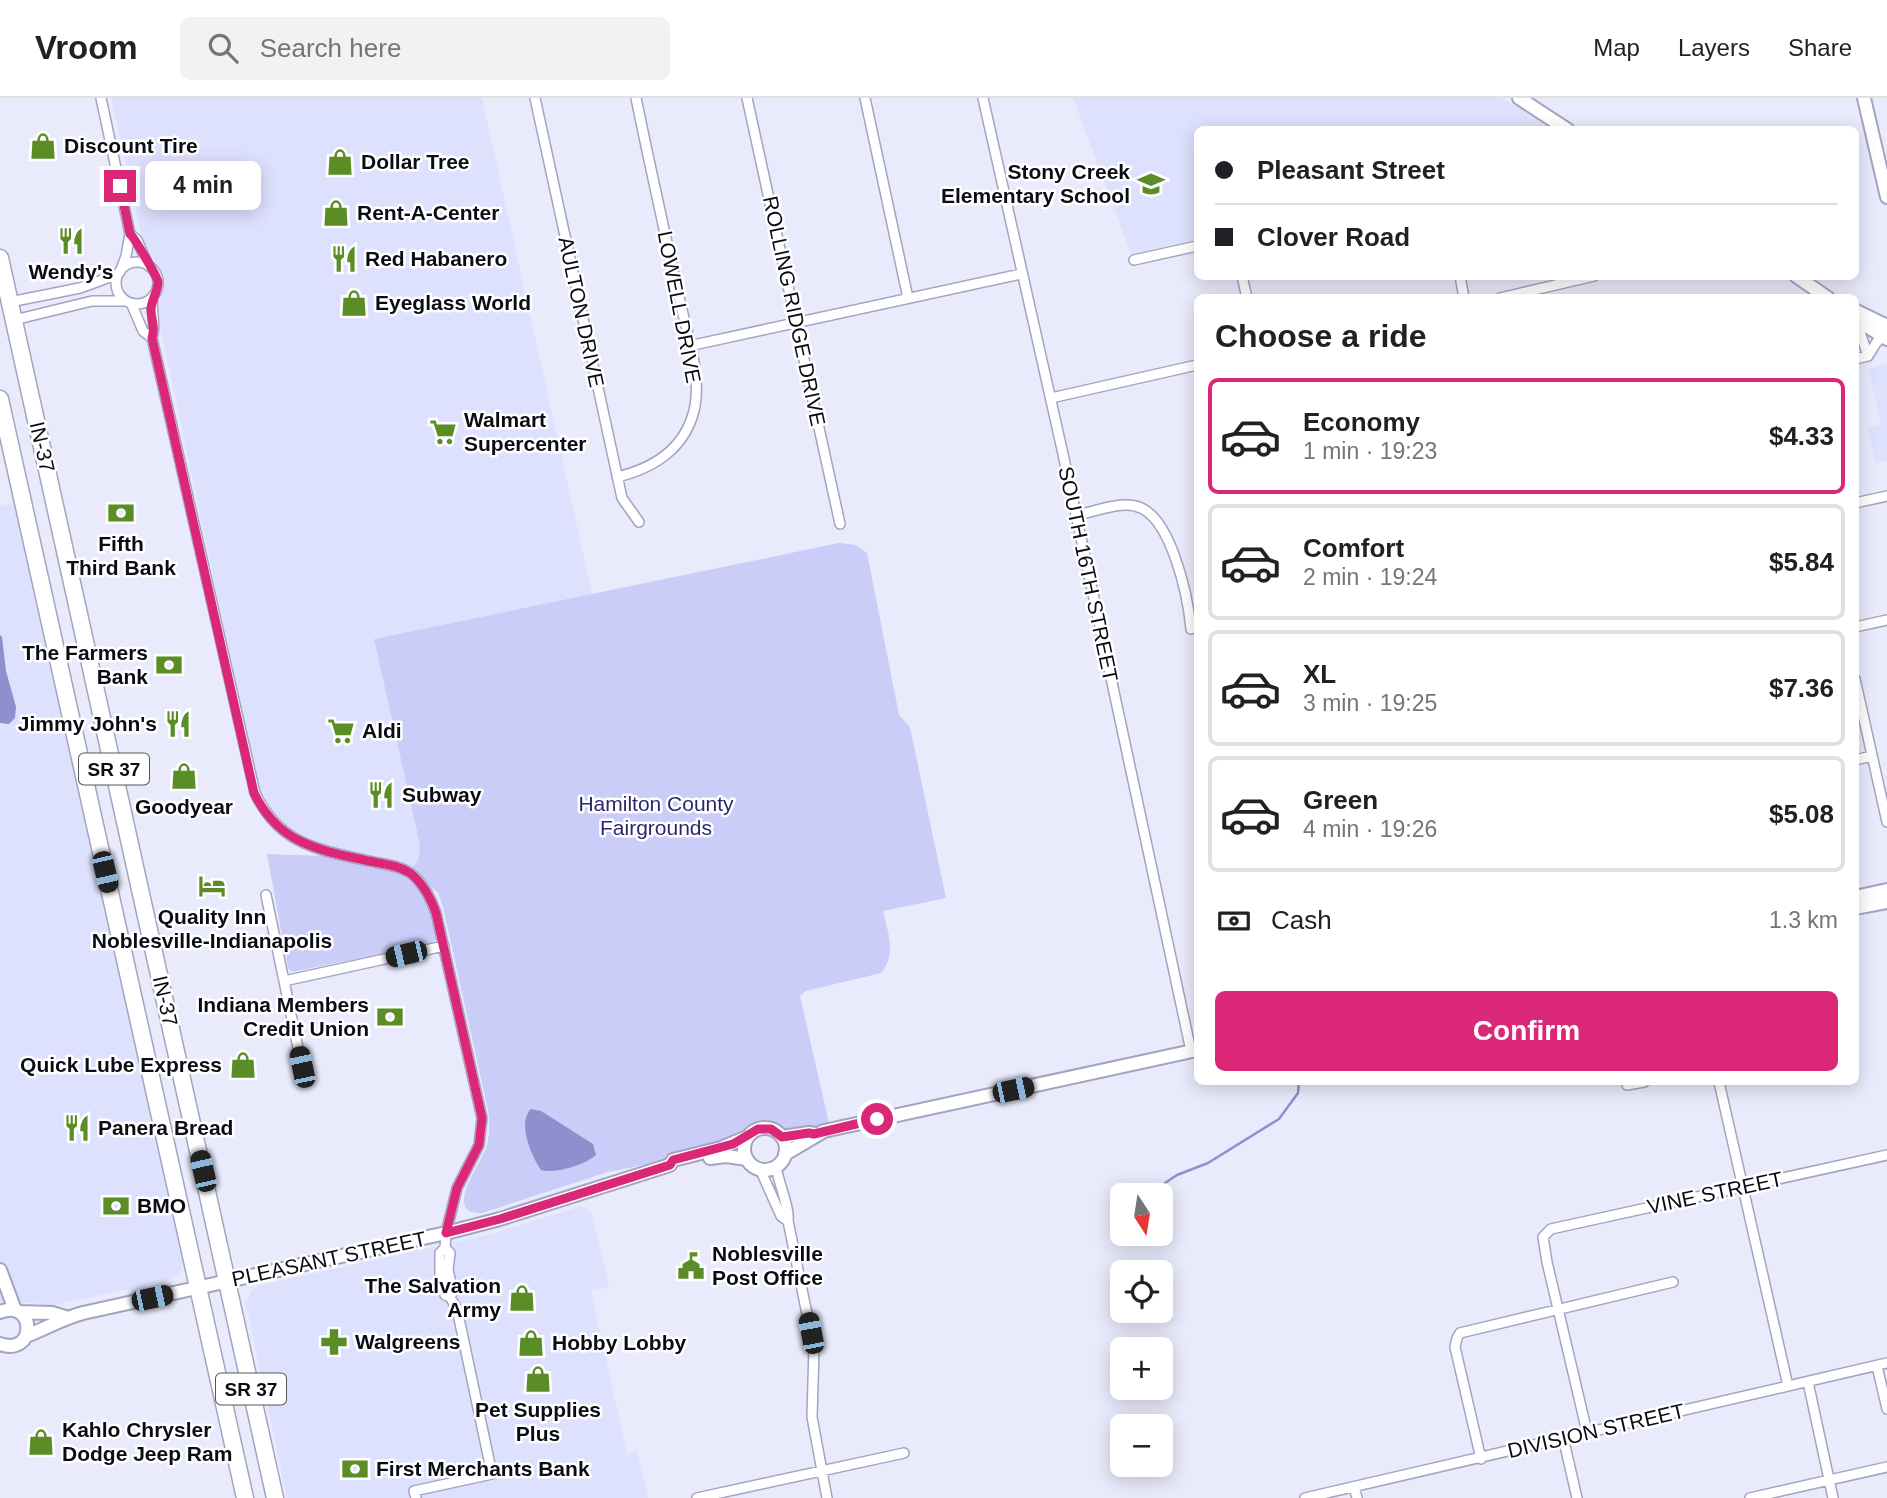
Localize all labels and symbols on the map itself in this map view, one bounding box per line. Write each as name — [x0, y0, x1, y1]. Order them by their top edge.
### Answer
shop icon: Discount Tire — [28, 131, 58, 161]
place label: Discount Tire — [64, 134, 198, 157]
shop icon: Dollar Tree — [325, 147, 355, 177]
place label: Dollar Tree — [361, 150, 470, 173]
place label: Stony Creek Elementary School — [941, 160, 1130, 207]
callout: 4 min — [144, 162, 260, 210]
school or university icon: Stony Creek Elementary School — [1136, 169, 1166, 199]
route end — [104, 170, 136, 202]
street label: ROLLING RIDGE DRIVE — [759, 194, 830, 428]
shop icon: Rent-A-Center — [321, 198, 351, 228]
place label: Rent-A-Center — [357, 201, 499, 224]
restaurant icon: Wendy's — [56, 226, 86, 256]
street label: LOWELL DRIVE — [653, 229, 706, 385]
street label: AULTON DRIVE — [554, 235, 609, 389]
restaurant icon: Red Habanero — [329, 244, 359, 274]
place label: Red Habanero — [365, 247, 507, 270]
place label: Wendy's — [28, 260, 114, 283]
shop icon: Eyeglass World — [339, 288, 369, 318]
place label: Eyeglass World — [375, 291, 531, 314]
place label: Walmart Supercenter — [464, 408, 587, 455]
supermarket icon: Walmart Supercenter — [428, 417, 458, 447]
street label: IN-37 — [26, 419, 59, 474]
street label: SOUTH 16TH STREET — [1054, 464, 1123, 684]
bank icon: Fifth Third Bank — [106, 498, 136, 528]
place label: Fifth Third Bank — [66, 532, 176, 579]
place label: The Farmers Bank — [22, 641, 148, 688]
bank icon: The Farmers Bank — [154, 650, 184, 680]
restaurant icon: Jimmy John's — [163, 709, 193, 739]
place label: Jimmy John's — [18, 712, 157, 735]
supermarket icon: Aldi — [326, 716, 356, 746]
place label: Aldi — [362, 719, 402, 742]
road number: SR 37 — [79, 754, 149, 784]
shop icon: Goodyear — [169, 761, 199, 791]
restaurant icon: Subway — [366, 780, 396, 810]
place label: Subway — [402, 783, 482, 806]
park label: Hamilton County Fairgrounds — [578, 792, 734, 839]
place label: Goodyear — [135, 795, 233, 818]
car — [91, 849, 120, 895]
hotel icon: Quality Inn Noblesville-Indianapolis — [197, 871, 227, 901]
place label: Quality Inn Noblesville-Indianapolis — [92, 905, 332, 952]
car — [384, 939, 429, 969]
street label: IN-37 — [149, 973, 182, 1028]
place label: Indiana Members Credit Union — [197, 993, 369, 1040]
bank icon: Indiana Members Credit Union — [375, 1002, 405, 1032]
car — [288, 1044, 317, 1090]
shop icon: Quick Lube Express — [228, 1050, 258, 1080]
place label: Quick Lube Express — [20, 1053, 222, 1076]
car — [991, 1075, 1036, 1105]
route start — [861, 1103, 893, 1135]
restaurant icon: Panera Bread — [62, 1113, 92, 1143]
place label: Panera Bread — [98, 1116, 233, 1139]
car — [189, 1148, 218, 1194]
street label: VINE STREET — [1645, 1167, 1785, 1218]
north arrow — [1110, 1183, 1172, 1246]
bank icon: BMO — [101, 1191, 131, 1221]
place label: BMO — [137, 1194, 186, 1217]
street label: PLEASANT STREET — [230, 1227, 428, 1290]
place label: Noblesville Post Office — [712, 1242, 823, 1289]
public building icon: Noblesville Post Office — [676, 1251, 706, 1281]
place label: The Salvation Army — [364, 1274, 501, 1321]
car — [130, 1283, 175, 1313]
shop icon: The Salvation Army — [507, 1283, 537, 1313]
car — [797, 1310, 826, 1356]
pharmacy icon: Walgreens — [319, 1327, 349, 1357]
shop icon: Hobby Lobby — [516, 1328, 546, 1358]
place label: Walgreens — [355, 1330, 460, 1353]
place label: Hobby Lobby — [552, 1331, 686, 1354]
shop icon: Pet Supplies Plus — [523, 1364, 553, 1394]
road number: SR 37 — [216, 1373, 286, 1404]
place label: Pet Supplies Plus — [475, 1398, 601, 1445]
street label: DIVISION STREET — [1505, 1399, 1687, 1462]
place label: Kahlo Chrysler Dodge Jeep Ram — [62, 1418, 232, 1465]
shop icon: Kahlo Chrysler Dodge Jeep Ram — [26, 1427, 56, 1457]
bank icon: First Merchants Bank — [340, 1454, 370, 1484]
place label: First Merchants Bank — [376, 1457, 590, 1480]

